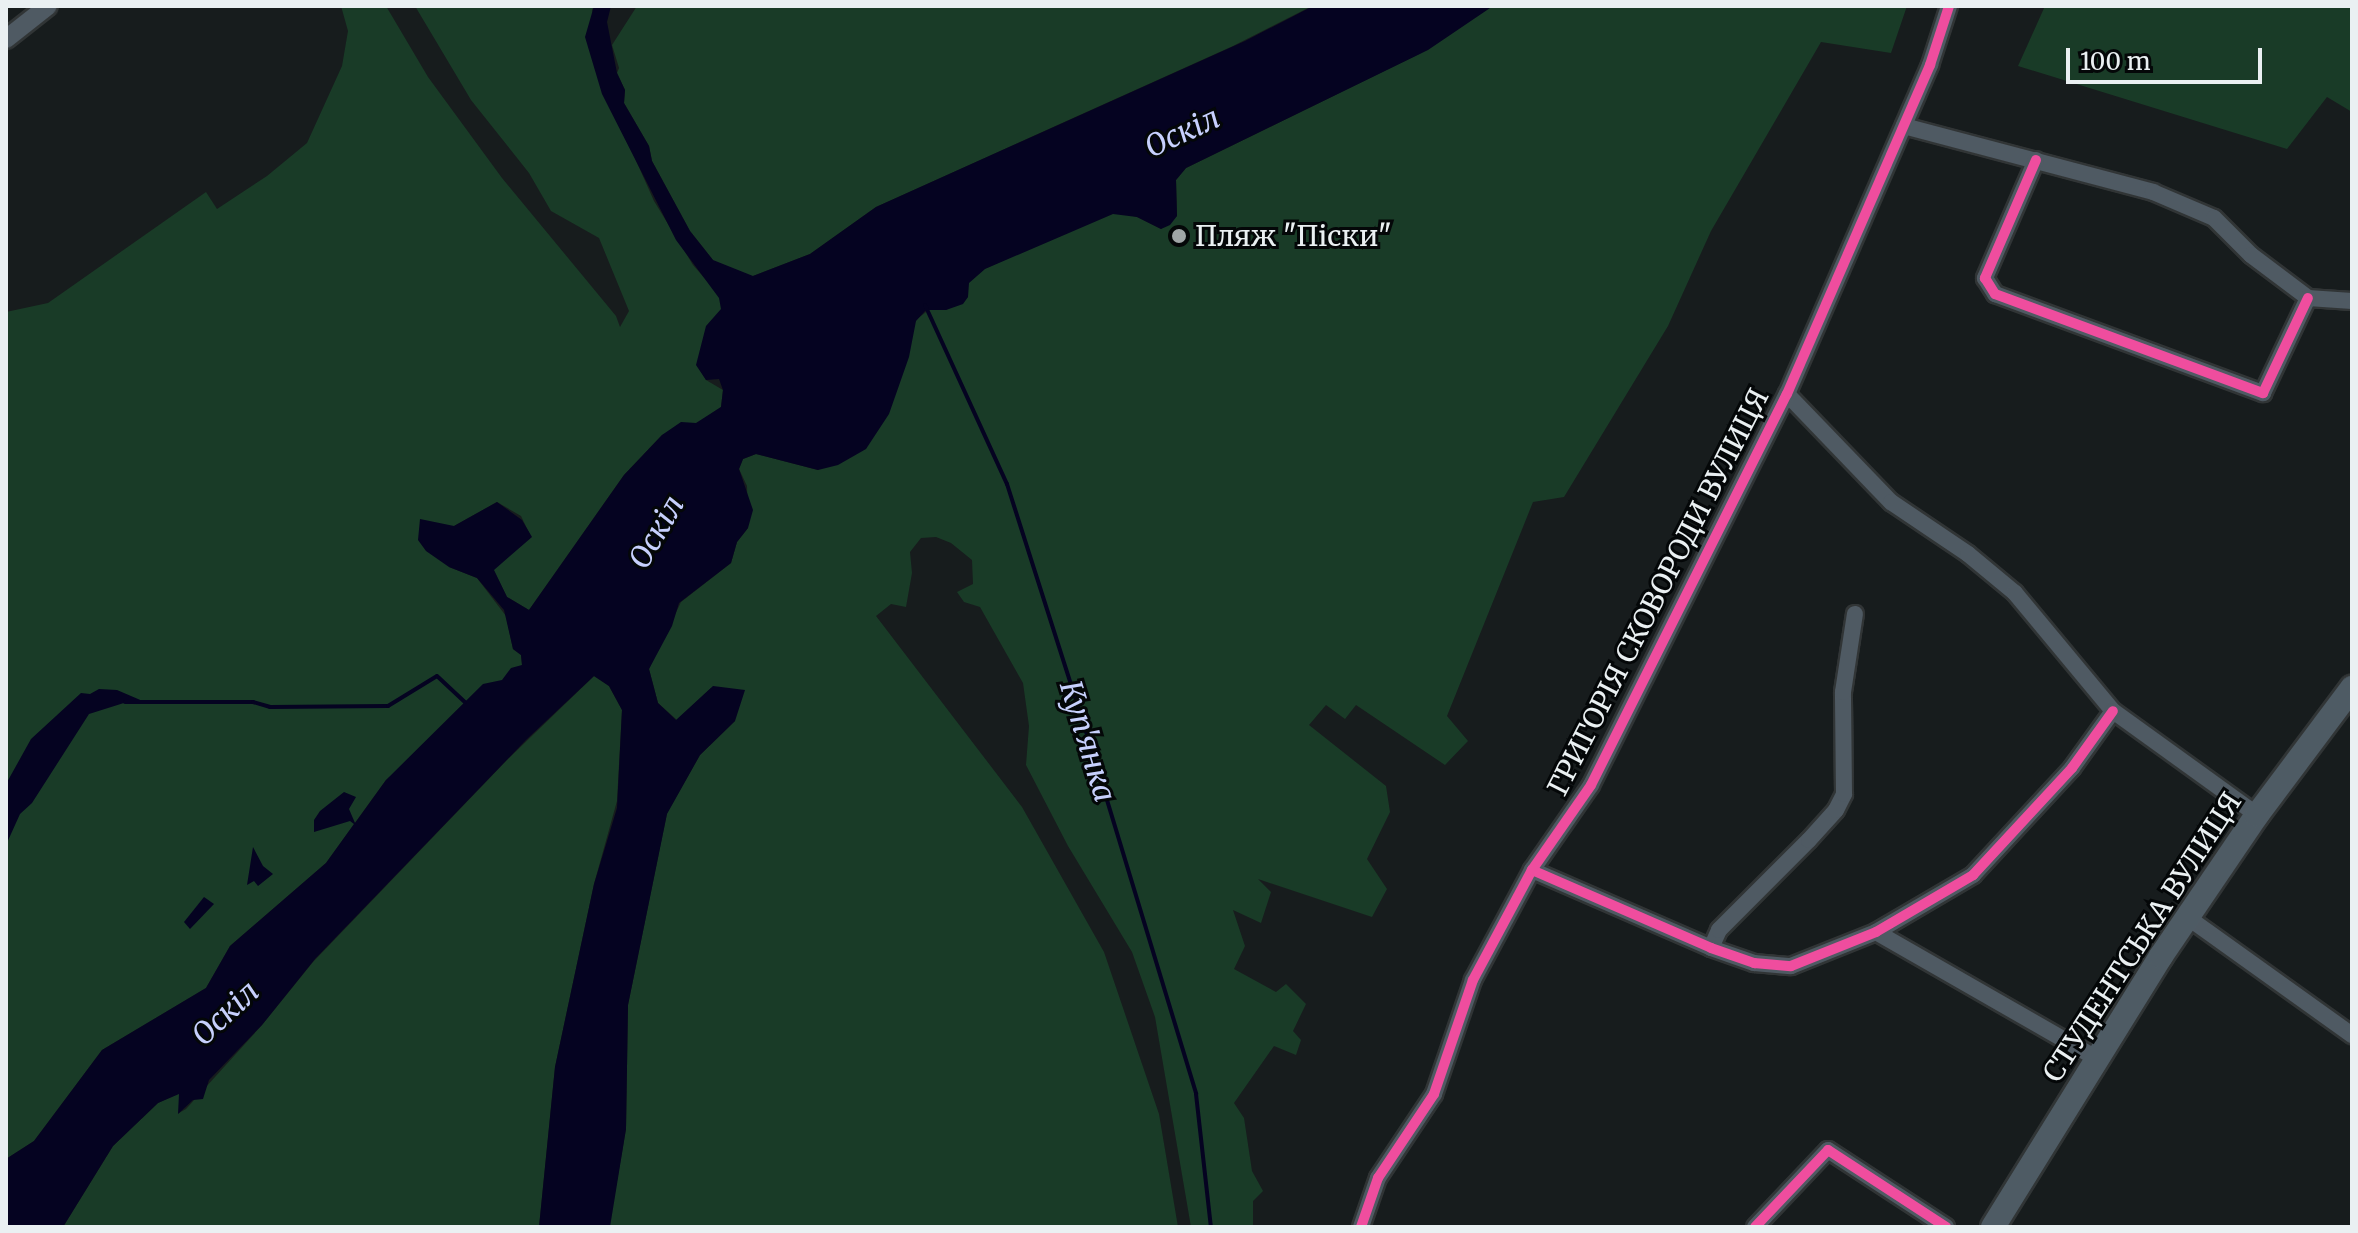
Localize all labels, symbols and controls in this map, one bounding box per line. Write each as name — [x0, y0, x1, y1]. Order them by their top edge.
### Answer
scale bar — [2070, 32, 2266, 82]
text: 100 m — [2080, 46, 2150, 77]
water label: Оскіл — [1139, 99, 1225, 165]
place label: Пляж "Піски" — [1195, 219, 1392, 253]
marker: Пляж "Піски" — [1170, 227, 1188, 245]
street label: ГРИГОРІЯ СКОВОРОДИ ВУЛИЦЯ — [1540, 383, 1776, 801]
water label: Оскіл — [621, 489, 691, 575]
water label: Куп'янка — [1053, 676, 1123, 806]
street label: СТУДЕНТСЬКА ВУЛИЦЯ — [2036, 786, 2248, 1088]
water label: Оскіл — [184, 973, 266, 1053]

